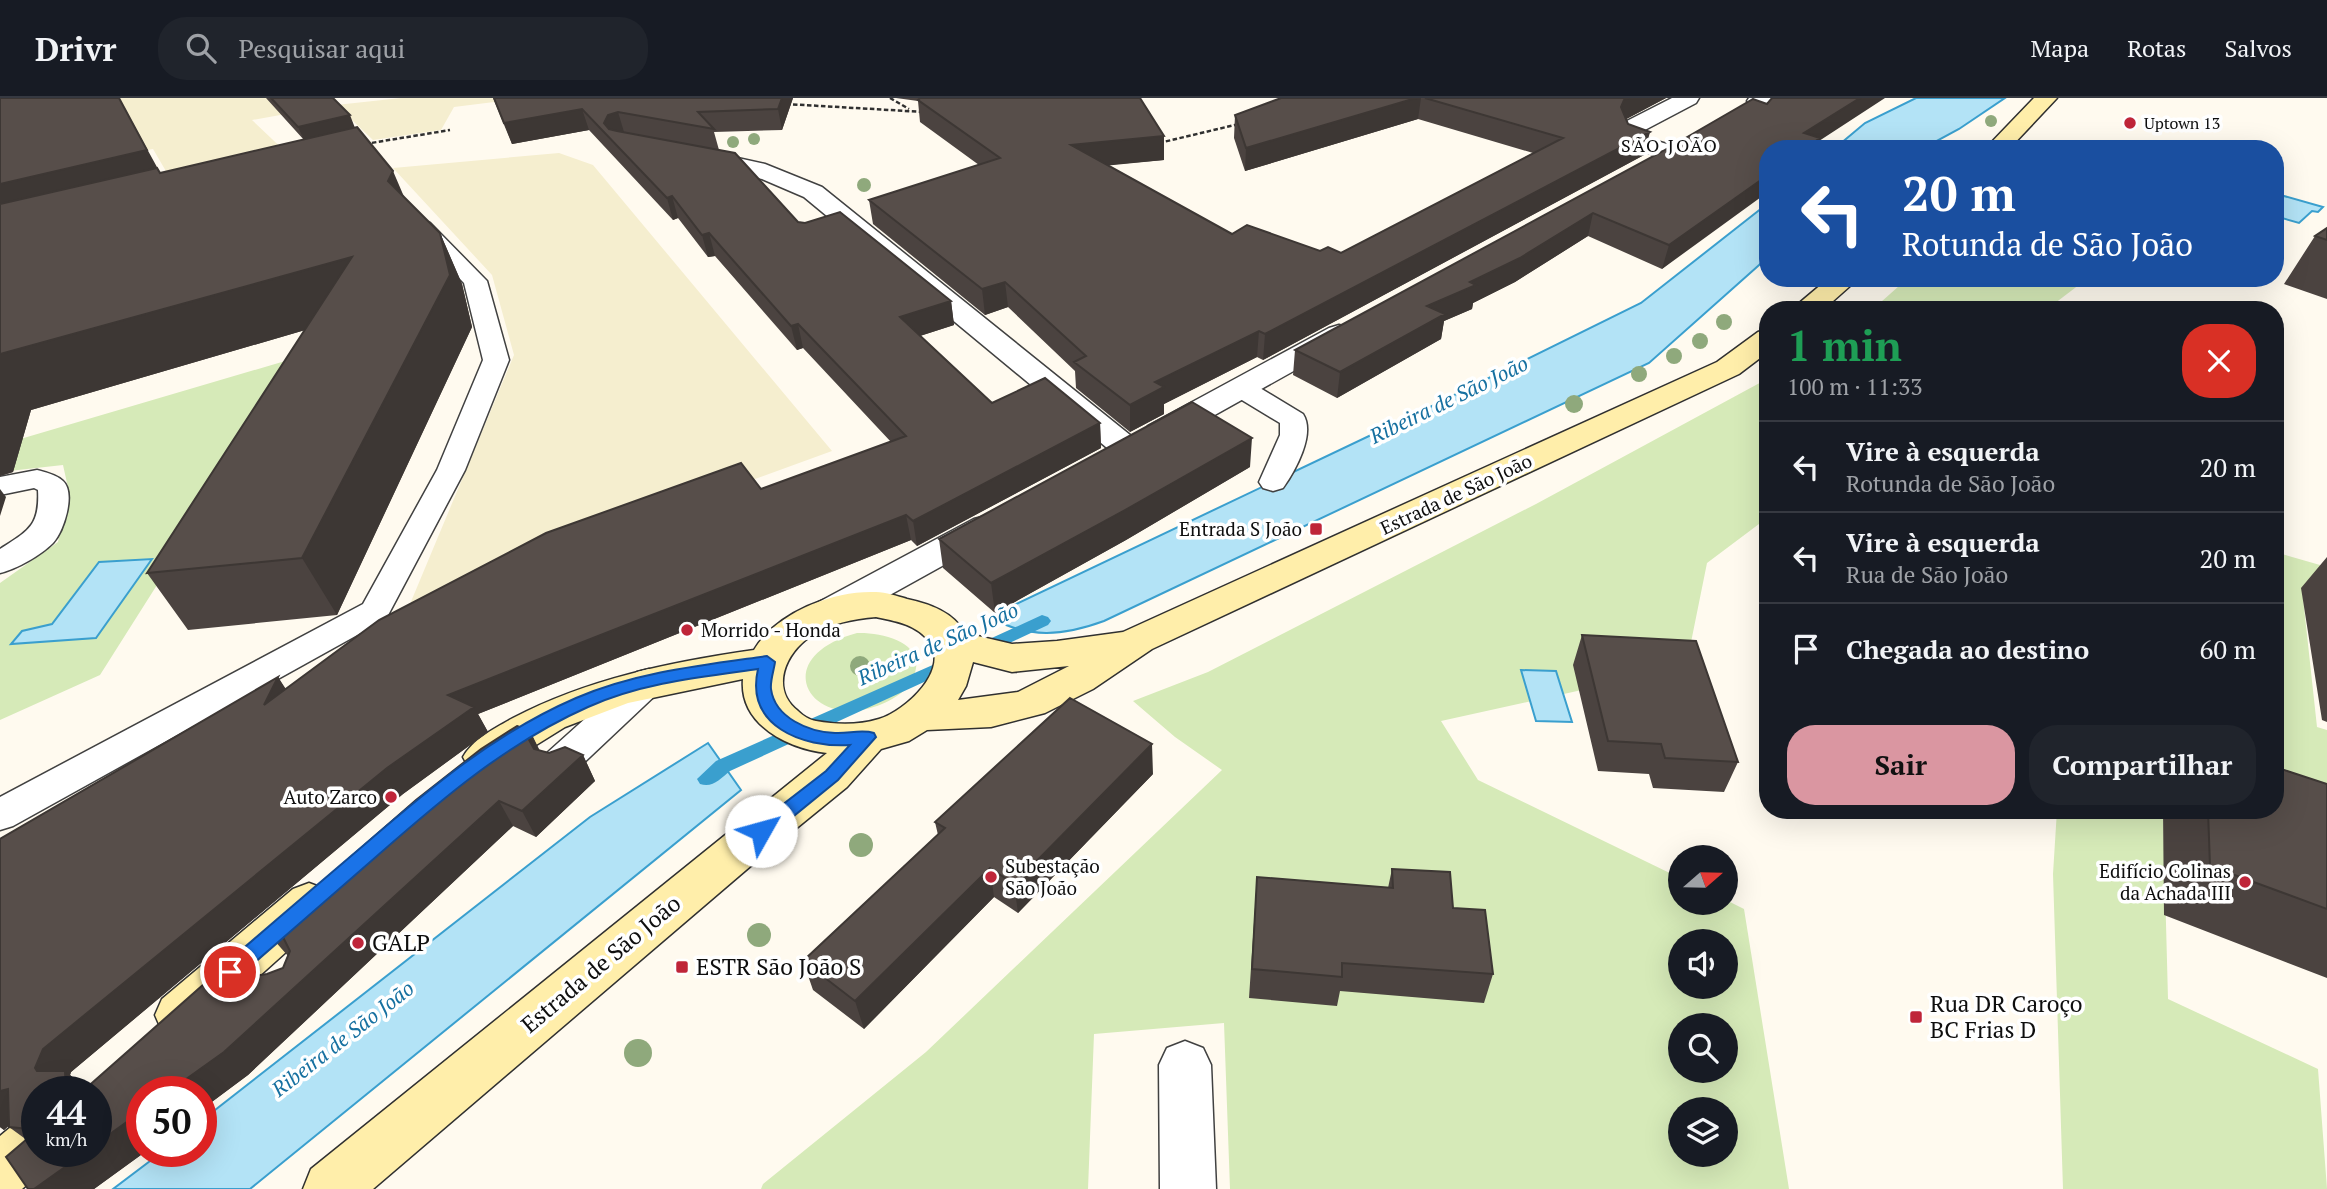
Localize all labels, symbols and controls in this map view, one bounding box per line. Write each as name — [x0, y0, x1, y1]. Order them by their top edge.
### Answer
search box — [158, 17, 648, 80]
text: Drivr — [35, 27, 116, 70]
icon: search — [182, 29, 220, 67]
text: Pesquisar aqui — [238, 31, 405, 65]
text: Mapa — [2030, 32, 2089, 64]
text: Rotas — [2127, 32, 2186, 64]
text: Salvos — [2224, 32, 2292, 64]
place label: Uptown 13 — [2144, 112, 2220, 134]
marker: Uptown 13 — [2122, 115, 2138, 131]
district label: SÃO JOÃO — [1621, 133, 1719, 157]
text: 20 m — [1902, 160, 2016, 225]
icon: left — [1787, 168, 1878, 259]
text: Rotunda de São João — [1902, 223, 2193, 265]
text: 1 min — [1787, 317, 1902, 373]
button: close — [2182, 324, 2256, 398]
water label: Ribeira de São João — [1364, 349, 1533, 450]
text: 100 m · 11:33 — [1787, 371, 1922, 402]
text: Vire à esquerda — [1846, 434, 2040, 468]
street label: Estrada de São João — [1376, 447, 1536, 540]
icon: left — [1787, 448, 1825, 486]
text: 20 m — [2200, 450, 2256, 484]
text: Rotunda de São João — [1846, 468, 2055, 499]
place label: Entrada S João — [1179, 516, 1302, 541]
marker: Entrada S João — [1308, 521, 1324, 537]
text: Vire à esquerda — [1846, 525, 2040, 559]
icon: left — [1787, 539, 1825, 577]
text: 20 m — [2200, 541, 2256, 575]
text: Rua de São João — [1846, 559, 2008, 590]
water label: Ribeira de São João — [852, 595, 1022, 692]
place label: Morrido - Honda — [701, 617, 841, 642]
marker: Morrido - Honda — [679, 622, 695, 638]
icon: arrive — [1787, 630, 1825, 668]
text: Chegada ao destino — [1846, 632, 2089, 666]
text: 60 m — [2200, 632, 2256, 666]
button: Sair — [1787, 725, 2015, 805]
button: Compartilhar — [2029, 725, 2256, 805]
place label: Auto Zarco — [283, 784, 377, 809]
marker: Auto Zarco — [383, 789, 399, 805]
position arrow — [724, 794, 798, 868]
north arrow — [1668, 845, 1738, 915]
map controls — [1668, 845, 1738, 1167]
place label: Subestação São João — [1005, 853, 1100, 900]
place label: Edifício Colinas da Achada III — [2099, 858, 2231, 905]
marker: Subestação São João — [983, 869, 999, 885]
marker: Edifício Colinas da Achada III — [2237, 874, 2253, 890]
street label: Estrada de São João — [514, 888, 687, 1040]
place label: GALP — [372, 927, 430, 958]
button: sound — [1668, 929, 1738, 999]
marker: GALP — [350, 935, 366, 951]
pin — [200, 942, 260, 1002]
place label: ESTR São João S — [696, 951, 861, 982]
icon: arrive — [211, 953, 249, 991]
marker: ESTR São João S — [674, 959, 690, 975]
water label: Ribeira de São João — [265, 974, 419, 1103]
place label: Rua DR Caroço BC Frias D — [1930, 988, 2083, 1045]
marker: Rua DR Caroço BC Frias D — [1908, 1009, 1924, 1025]
button: search — [1668, 1013, 1738, 1083]
speed limit sign: 50 — [126, 1076, 217, 1167]
text: 44 — [47, 1089, 86, 1135]
button: layers — [1668, 1097, 1738, 1167]
text: km/h — [46, 1127, 87, 1151]

